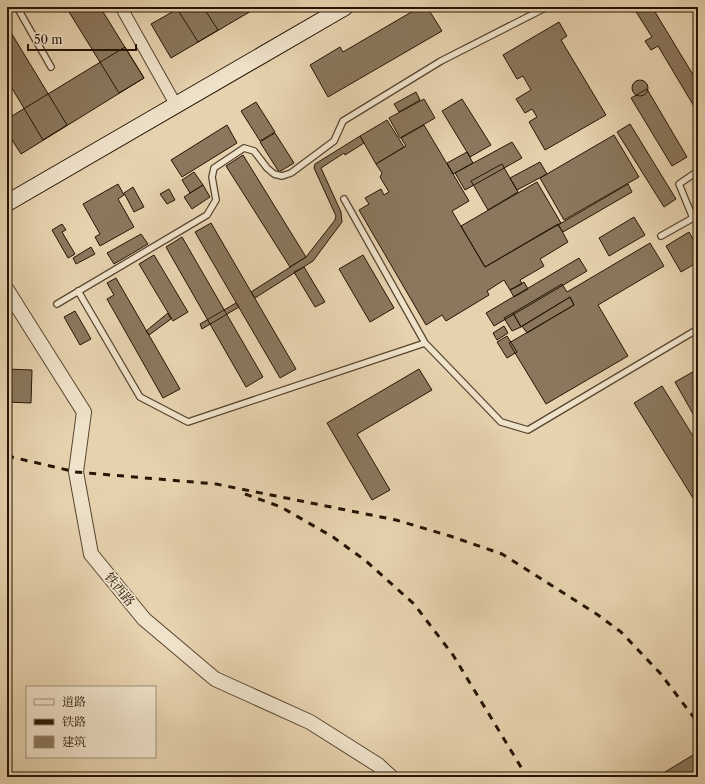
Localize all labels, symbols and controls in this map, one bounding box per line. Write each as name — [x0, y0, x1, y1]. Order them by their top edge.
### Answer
scale bar — [28, 26, 136, 52]
text: 50 m — [34, 32, 63, 47]
street label: 铁西路 — [101, 569, 139, 609]
legend — [26, 686, 156, 758]
text: 道路 — [62, 694, 86, 709]
text: 铁路 — [62, 714, 86, 729]
text: 建筑 — [62, 734, 86, 749]

